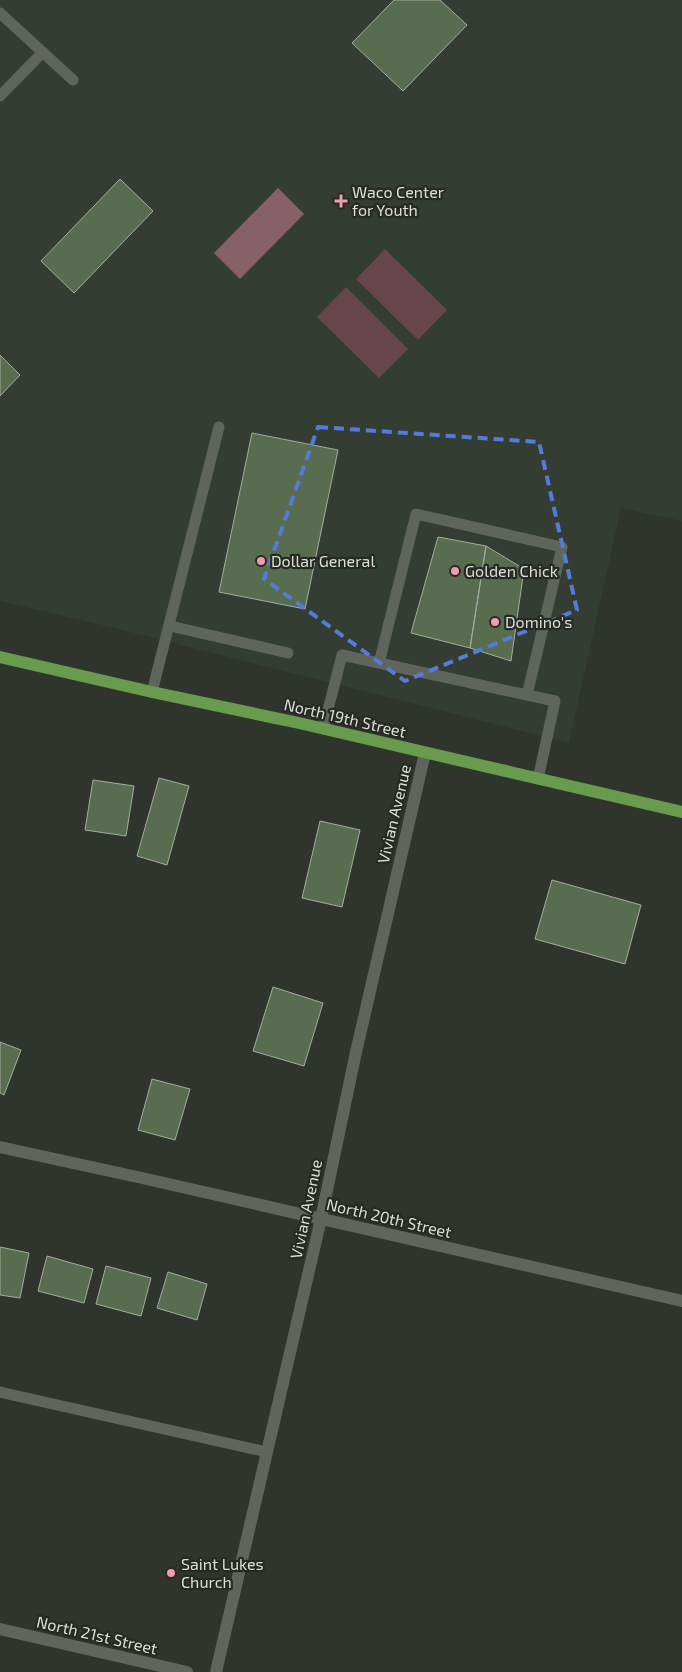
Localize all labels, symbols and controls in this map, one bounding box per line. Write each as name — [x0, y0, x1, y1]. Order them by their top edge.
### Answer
place label: Waco Center for Youth — [352, 182, 445, 219]
marker: Waco Center for Youth — [334, 194, 348, 208]
place label: Dollar General — [271, 551, 375, 570]
marker: Dollar General — [255, 555, 267, 567]
place label: Golden Chick — [465, 561, 558, 580]
marker: Golden Chick — [449, 565, 461, 577]
place label: Domino's — [505, 612, 572, 631]
marker: Domino's — [489, 616, 501, 628]
street label: North 19th Street — [282, 694, 408, 741]
street label: Vivian Avenue — [373, 763, 414, 865]
street label: Vivian Avenue — [286, 1158, 325, 1260]
street label: North 20th Street — [325, 1194, 454, 1241]
place label: Saint Lukes Church — [181, 1554, 264, 1591]
marker: Saint Lukes Church — [165, 1567, 177, 1579]
street label: North 21st Street — [35, 1611, 159, 1658]

